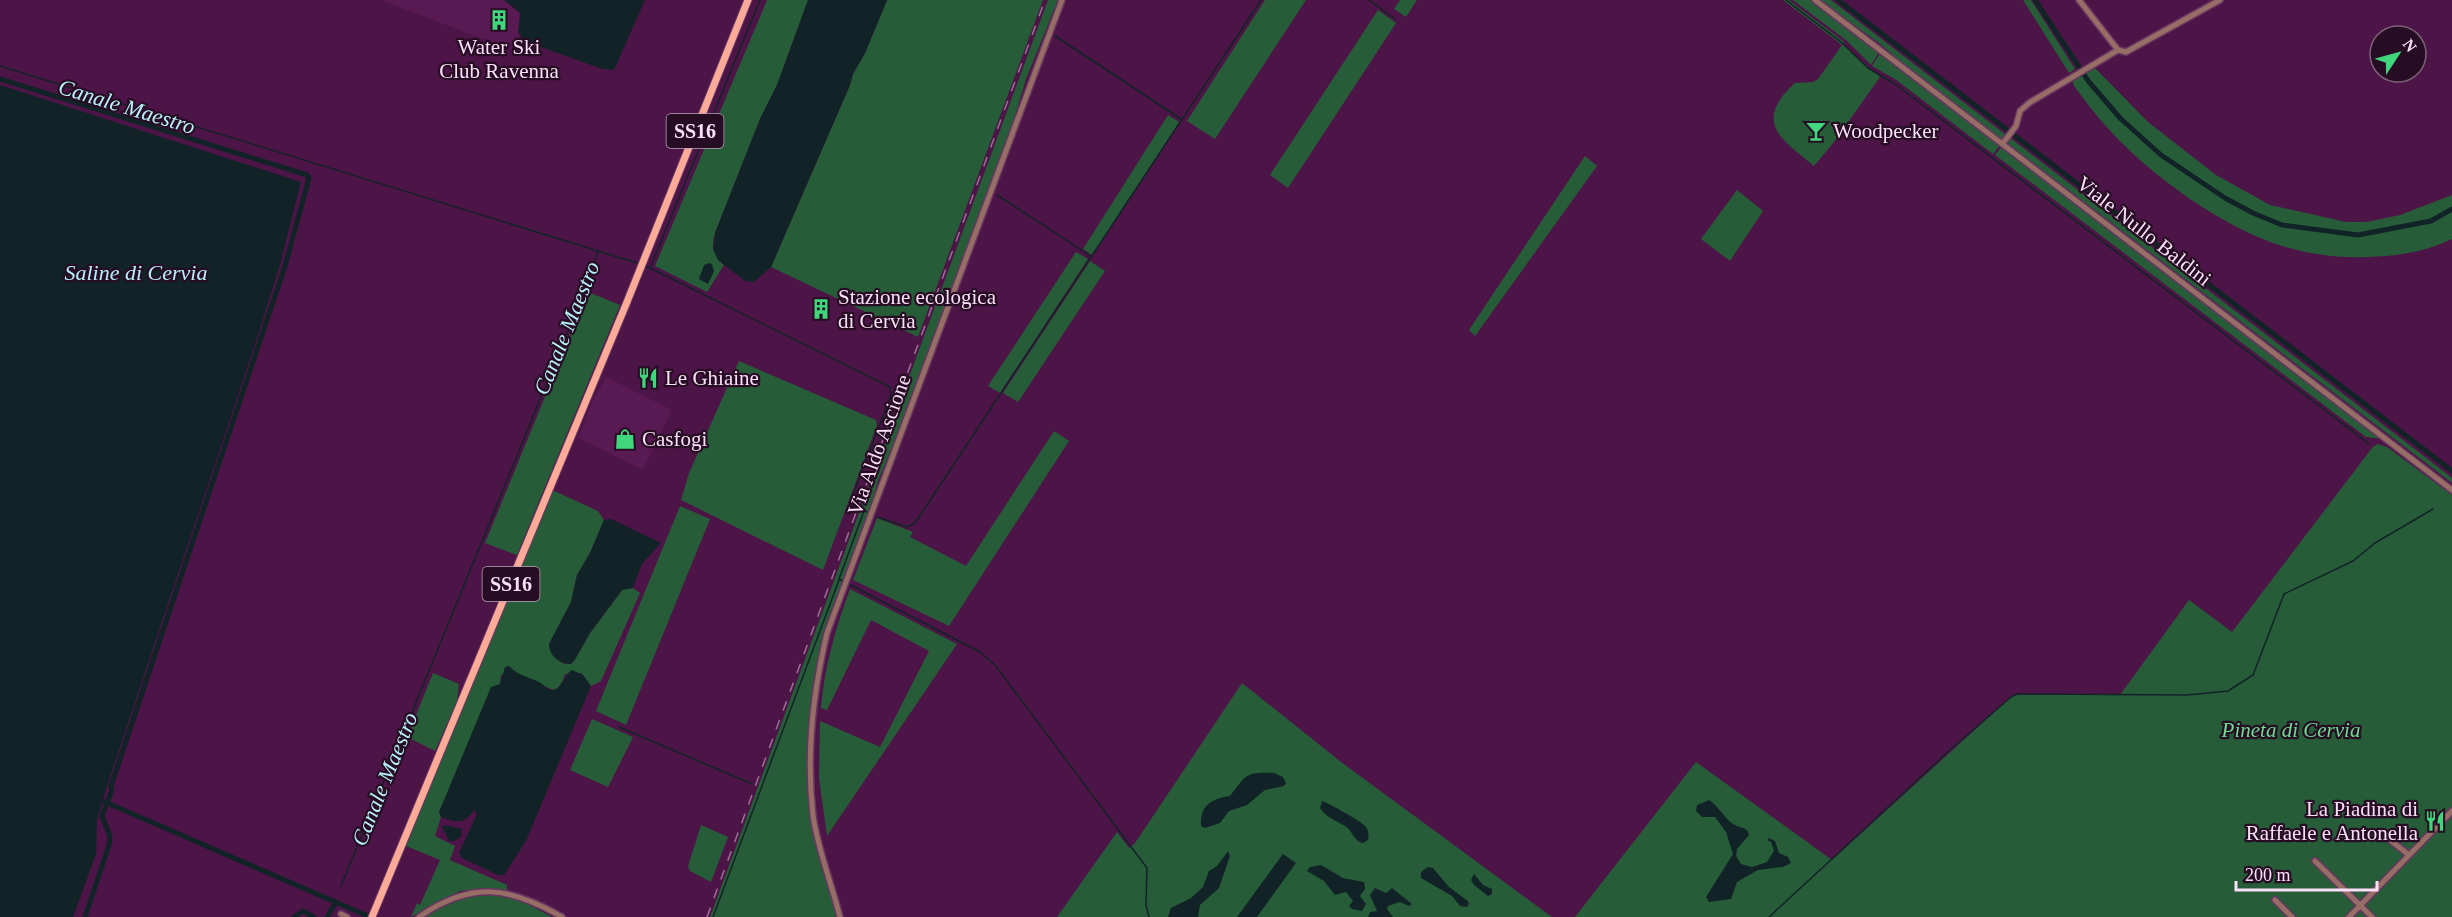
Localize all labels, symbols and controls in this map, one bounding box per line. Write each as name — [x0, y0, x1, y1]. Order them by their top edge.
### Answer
building icon: Water Ski Club Ravenna — [487, 8, 511, 32]
north arrow — [2368, 24, 2428, 84]
place label: Water Ski Club Ravenna — [439, 35, 559, 83]
text: N — [2399, 36, 2420, 56]
water label: Canale Maestro — [56, 74, 198, 139]
road number: SS16 — [666, 114, 724, 148]
bar icon: Woodpecker — [1804, 119, 1828, 143]
place label: Woodpecker — [1833, 119, 1939, 143]
street label: Viale Nullo Baldini — [2072, 171, 2216, 291]
water label: Canale Maestro — [528, 258, 605, 398]
water label: Saline di Cervia — [65, 260, 207, 285]
place label: Stazione ecologica di Cervia — [838, 285, 997, 333]
building icon: Stazione ecologica di Cervia — [809, 297, 833, 321]
restaurant icon: Le Ghiaine — [636, 366, 660, 390]
place label: Le Ghiaine — [665, 366, 759, 390]
street label: Via Aldo Ascione — [842, 371, 916, 519]
shop icon: Casfogi — [613, 427, 637, 451]
place label: Casfogi — [642, 427, 707, 451]
road number: SS16 — [482, 567, 540, 601]
water label: Canale Maestro — [346, 709, 423, 849]
park label: Pineta di Cervia — [2221, 718, 2360, 742]
place label: La Piadina di Raffaele e Antonella — [2246, 797, 2419, 845]
restaurant icon: La Piadina di Raffaele e Antonella — [2423, 809, 2447, 833]
scale bar — [2236, 854, 2377, 892]
text: 200 m — [2245, 865, 2291, 885]

